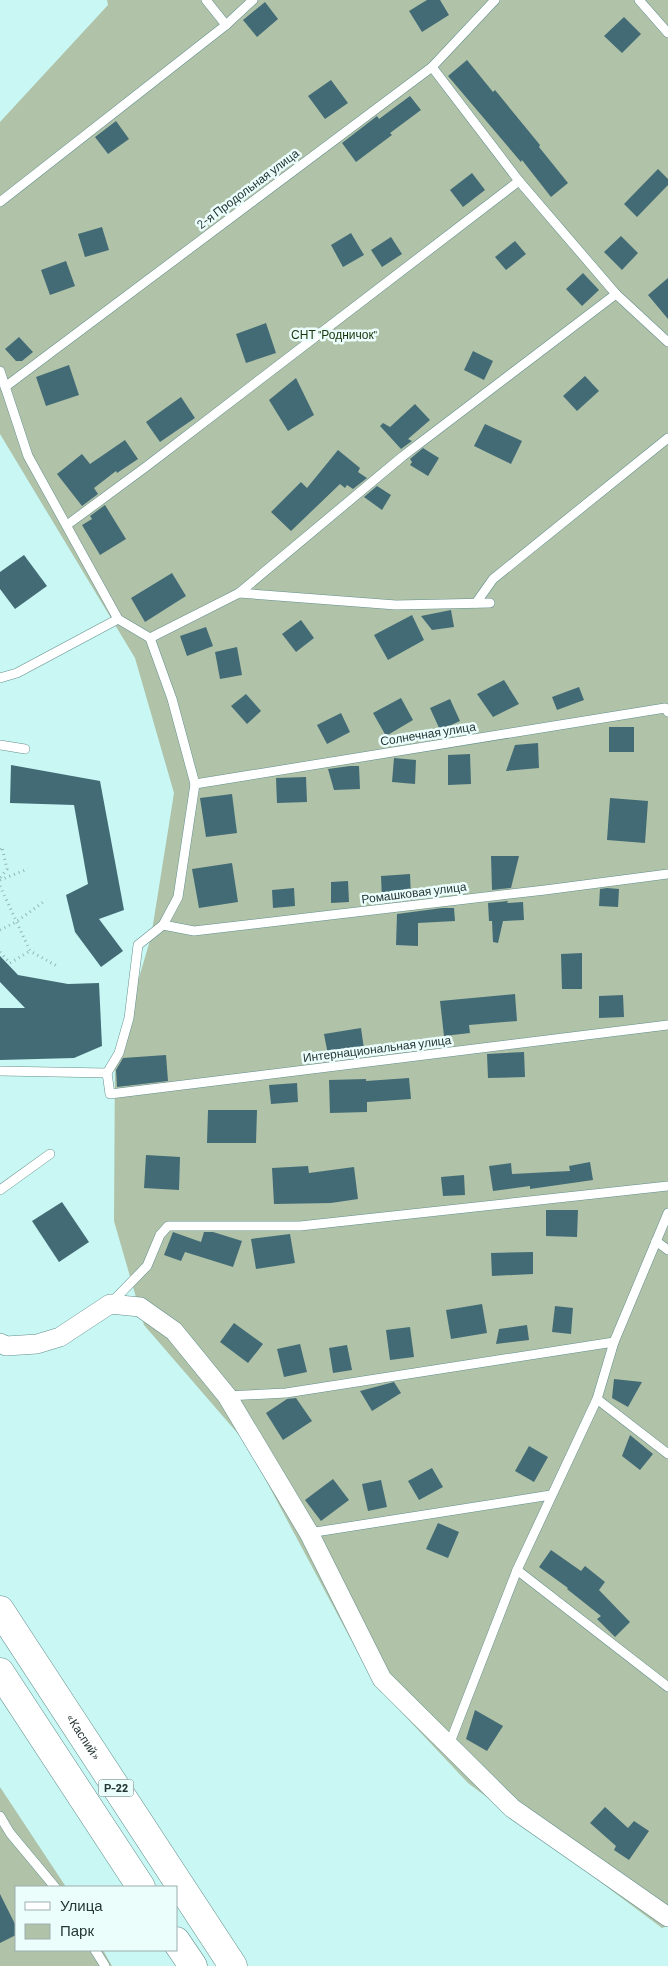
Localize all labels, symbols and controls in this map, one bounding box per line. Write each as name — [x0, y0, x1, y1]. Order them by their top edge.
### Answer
street label: 2-я Продольная улица — [194, 145, 302, 232]
park label: СНТ "Родничок" — [291, 327, 377, 342]
street label: Солнечная улица — [379, 719, 477, 748]
street label: Ромашковая улица — [361, 879, 468, 906]
street label: Интернациональная улица — [302, 1032, 452, 1065]
street label: «Каспий» — [64, 1711, 104, 1762]
road number: Р-22 — [98, 1780, 134, 1796]
legend — [15, 1886, 178, 1951]
text: Улица — [60, 1896, 103, 1914]
text: Парк — [60, 1921, 94, 1939]

